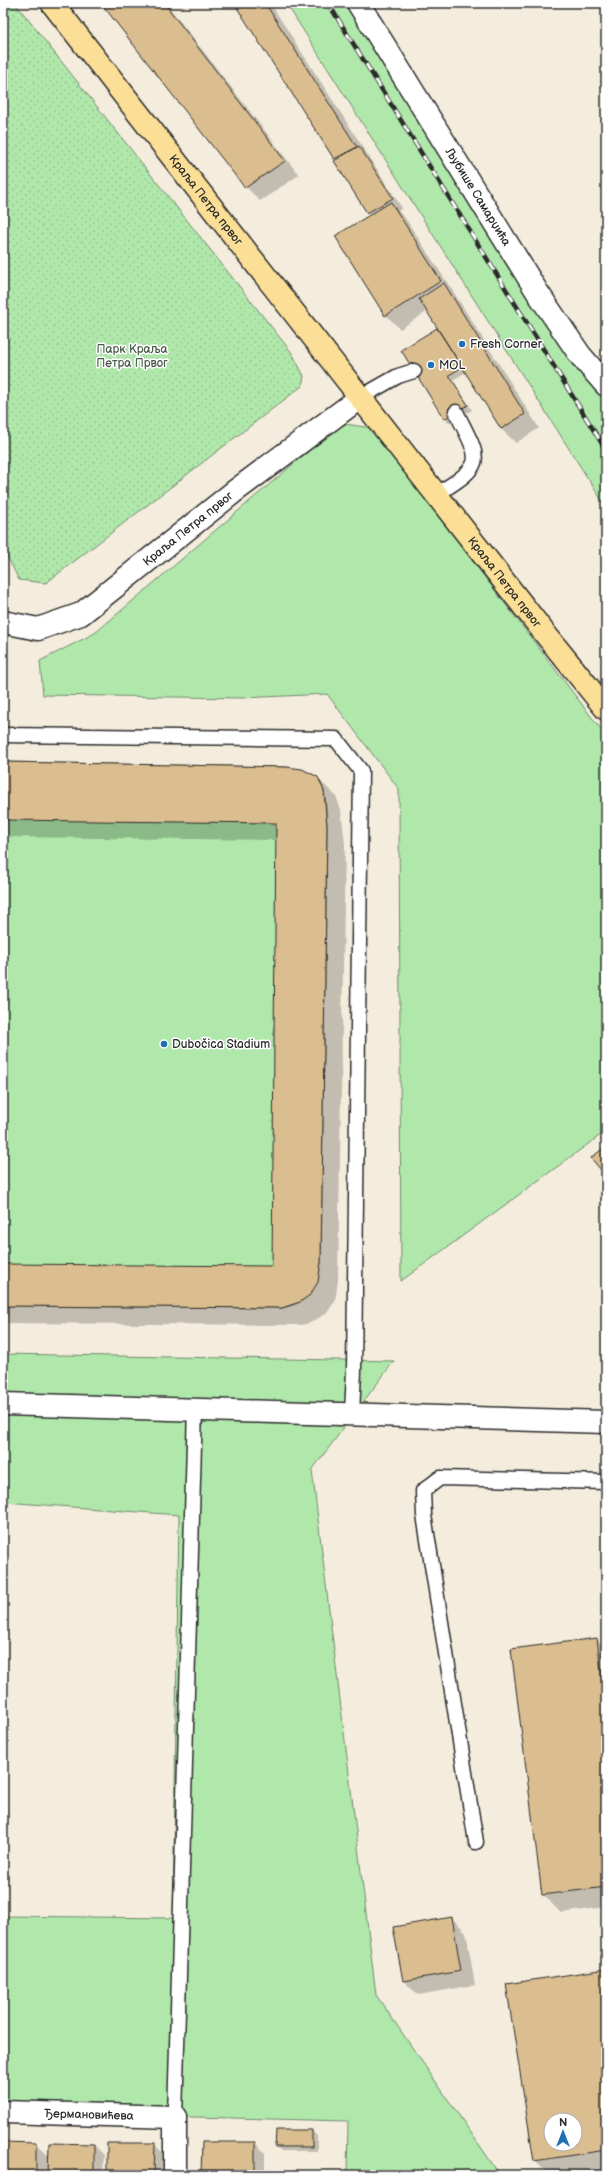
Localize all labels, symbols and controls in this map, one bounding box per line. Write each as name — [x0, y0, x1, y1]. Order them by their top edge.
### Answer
street label: Љубише Самарџића — [441, 144, 514, 249]
street label: Краља Петра првог — [165, 152, 246, 249]
place label: Fresh Corner — [470, 337, 543, 352]
marker: Fresh Corner — [457, 339, 467, 349]
park label: Парк Краља Петра Првог — [96, 342, 168, 371]
place label: MOL — [439, 358, 466, 373]
marker: MOL — [426, 360, 436, 370]
street label: Краља Петра првог — [140, 488, 237, 570]
street label: Краља Петра првог — [464, 534, 545, 631]
place label: Dubočica Stadium — [172, 1037, 270, 1052]
marker: Dubočica Stadium — [159, 1039, 169, 1049]
street label: Ђермановићева — [44, 2106, 134, 2124]
north arrow — [543, 2112, 583, 2152]
text: N — [559, 2116, 567, 2129]

